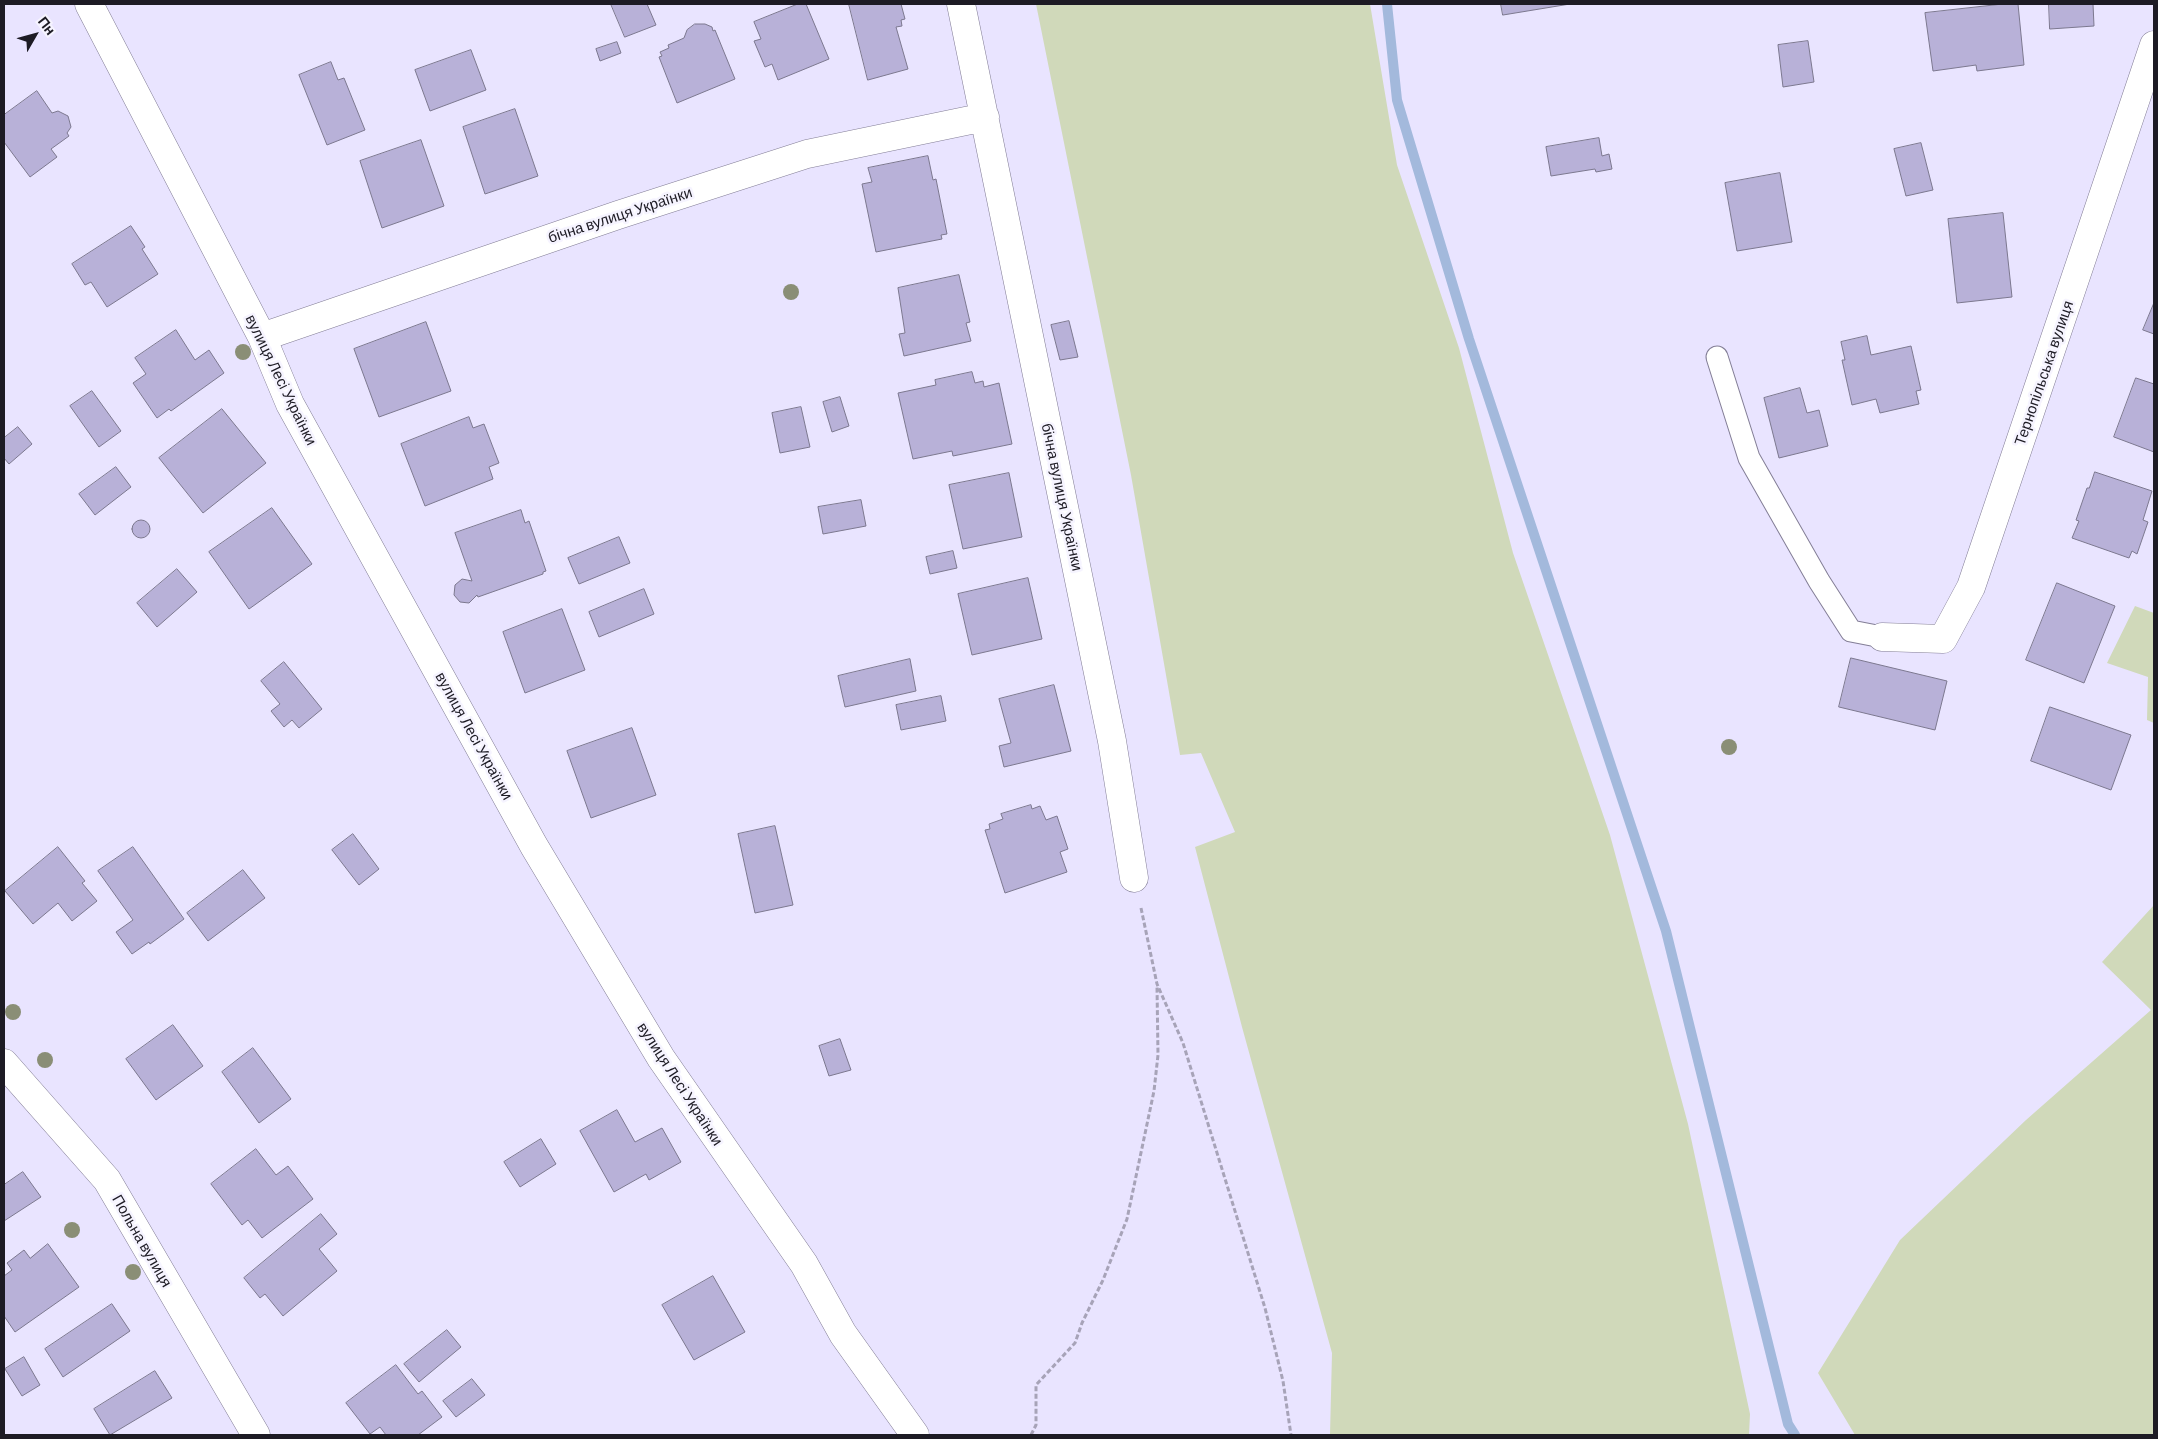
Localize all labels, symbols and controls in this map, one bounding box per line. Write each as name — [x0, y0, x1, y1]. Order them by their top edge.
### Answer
north arrow — [10, 10, 60, 60]
text: Пн — [35, 13, 60, 38]
street label: бічна вулиця Українки — [546, 183, 694, 247]
street label: Тернопільська вулиця — [2011, 298, 2077, 448]
street label: вулиця Лесі Українки — [242, 312, 320, 448]
street label: бічна вулиця Українки — [1038, 422, 1086, 572]
street label: вулиця Лесі Українки — [431, 669, 517, 803]
street label: вулиця Лесі Українки — [633, 1019, 727, 1149]
street label: Польна вулиця — [108, 1192, 176, 1290]

